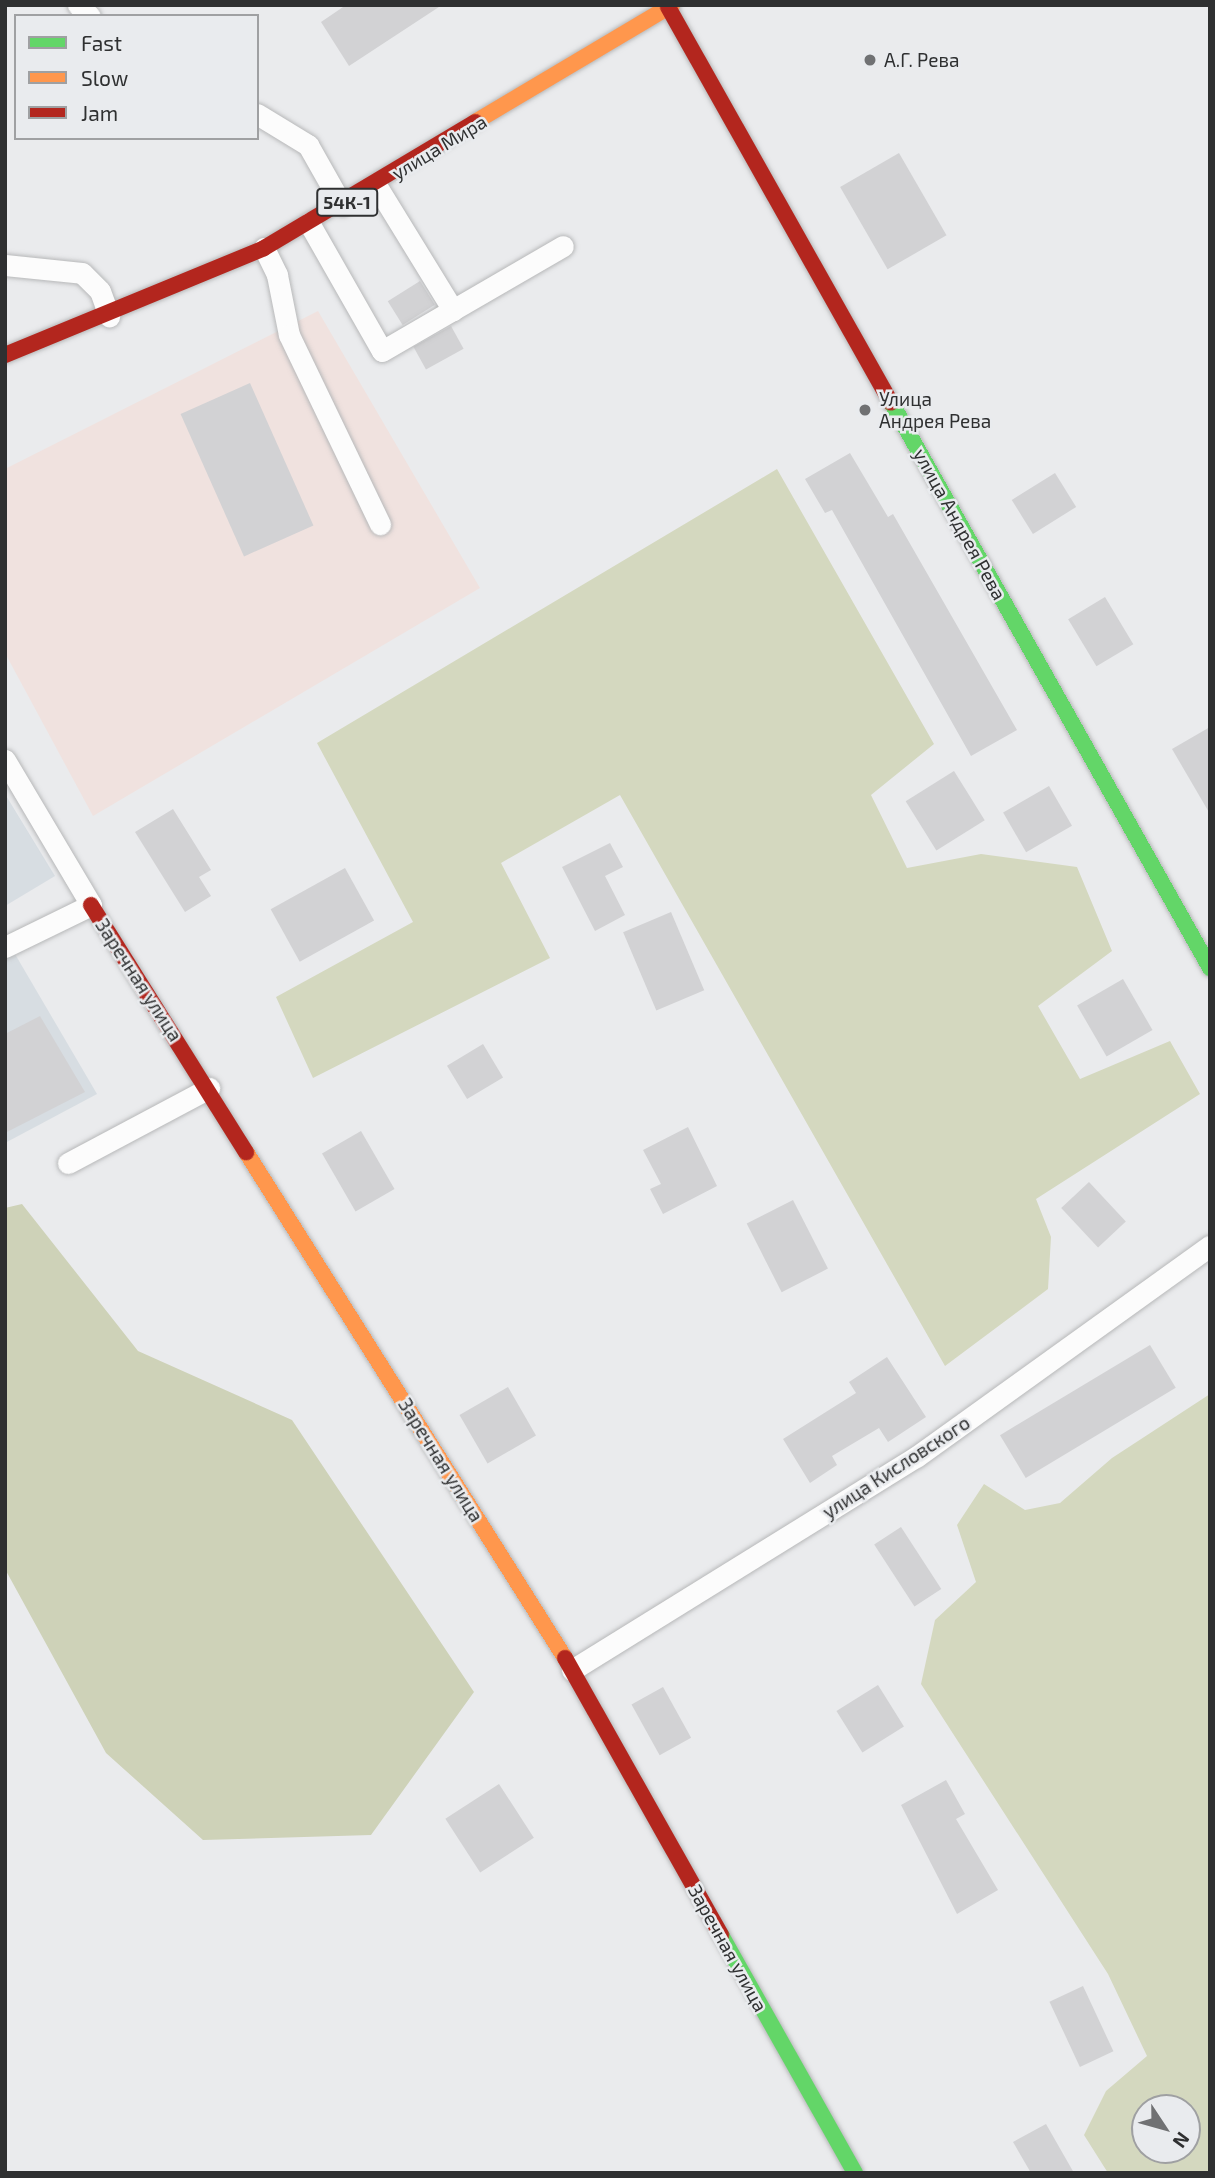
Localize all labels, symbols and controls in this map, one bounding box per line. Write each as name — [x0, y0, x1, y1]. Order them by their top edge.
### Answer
legend — [14, 14, 259, 140]
text: Fast — [81, 30, 122, 55]
place label: А.Г. Рева — [884, 49, 959, 71]
marker: А.Г. Рева — [862, 52, 878, 68]
text: Slow — [81, 65, 128, 90]
text: Jam — [81, 100, 118, 125]
street label: улица Мира — [387, 110, 491, 184]
road number: 54К-1 — [316, 188, 378, 216]
place label: Улица Андрея Рева — [879, 388, 991, 432]
marker: Улица Андрея Рева — [857, 402, 873, 418]
street label: улица Андрея Рева — [909, 444, 1011, 604]
street label: Заречная улица — [91, 914, 187, 1046]
street label: Заречная улица — [394, 1394, 488, 1526]
street label: улица Кисловского — [818, 1411, 974, 1523]
street label: Заречная улица — [684, 1881, 772, 2015]
north arrow — [1131, 2094, 1201, 2164]
text: N — [1168, 2128, 1195, 2153]

